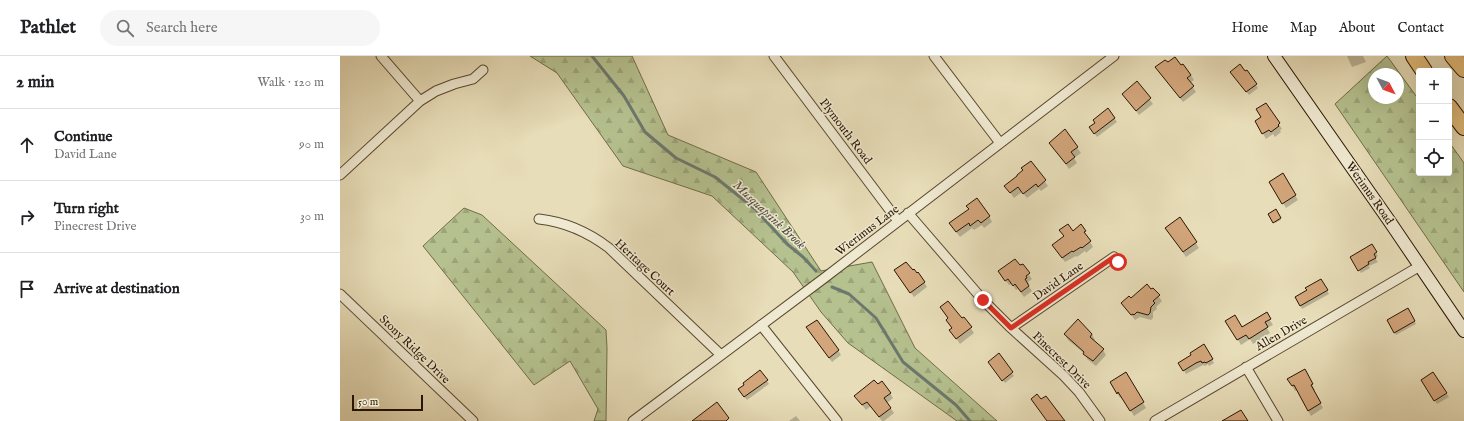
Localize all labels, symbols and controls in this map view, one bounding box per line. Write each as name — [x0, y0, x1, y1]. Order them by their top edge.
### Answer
search box — [100, 10, 380, 46]
text: Pathlet — [20, 16, 76, 40]
icon: search — [114, 17, 136, 39]
text: Search here — [146, 18, 218, 37]
text: Home — [1232, 19, 1268, 37]
text: Map — [1290, 19, 1317, 37]
text: About — [1339, 19, 1375, 37]
text: Contact — [1397, 19, 1444, 37]
north arrow — [1368, 68, 1404, 104]
map controls — [1416, 68, 1452, 176]
button: + — [1416, 68, 1452, 104]
text: 2 min — [16, 72, 54, 93]
text: Walk · 120 m — [258, 74, 324, 91]
street label: Plymouth Road — [816, 96, 875, 167]
button: − — [1416, 104, 1452, 140]
text: Continue — [54, 127, 112, 146]
icon: ahead — [16, 134, 38, 156]
text: 90 m — [299, 136, 324, 153]
button: locate — [1416, 140, 1452, 176]
text: David Lane — [54, 146, 117, 163]
street label: Werimus Road — [1342, 159, 1397, 228]
water label: Musquapsink Brook — [729, 177, 810, 254]
text: Turn right — [54, 199, 119, 218]
street label: Wierimus Lane — [833, 201, 902, 259]
icon: right — [16, 206, 38, 228]
text: 30 m — [300, 208, 324, 225]
text: Pinecrest Drive — [54, 218, 136, 235]
street label: Heritage Court — [611, 236, 678, 299]
route start — [1109, 253, 1127, 271]
street label: David Lane — [1030, 258, 1087, 304]
icon: arrive — [16, 278, 38, 300]
text: Arrive at destination — [54, 279, 180, 298]
route end — [974, 291, 992, 309]
street label: Stony Ridge Drive — [376, 312, 454, 387]
street label: Allen Drive — [1252, 312, 1310, 355]
street label: Pinecrest Drive — [1029, 329, 1095, 392]
scale bar — [352, 393, 423, 412]
text: 50 m — [358, 395, 378, 409]

